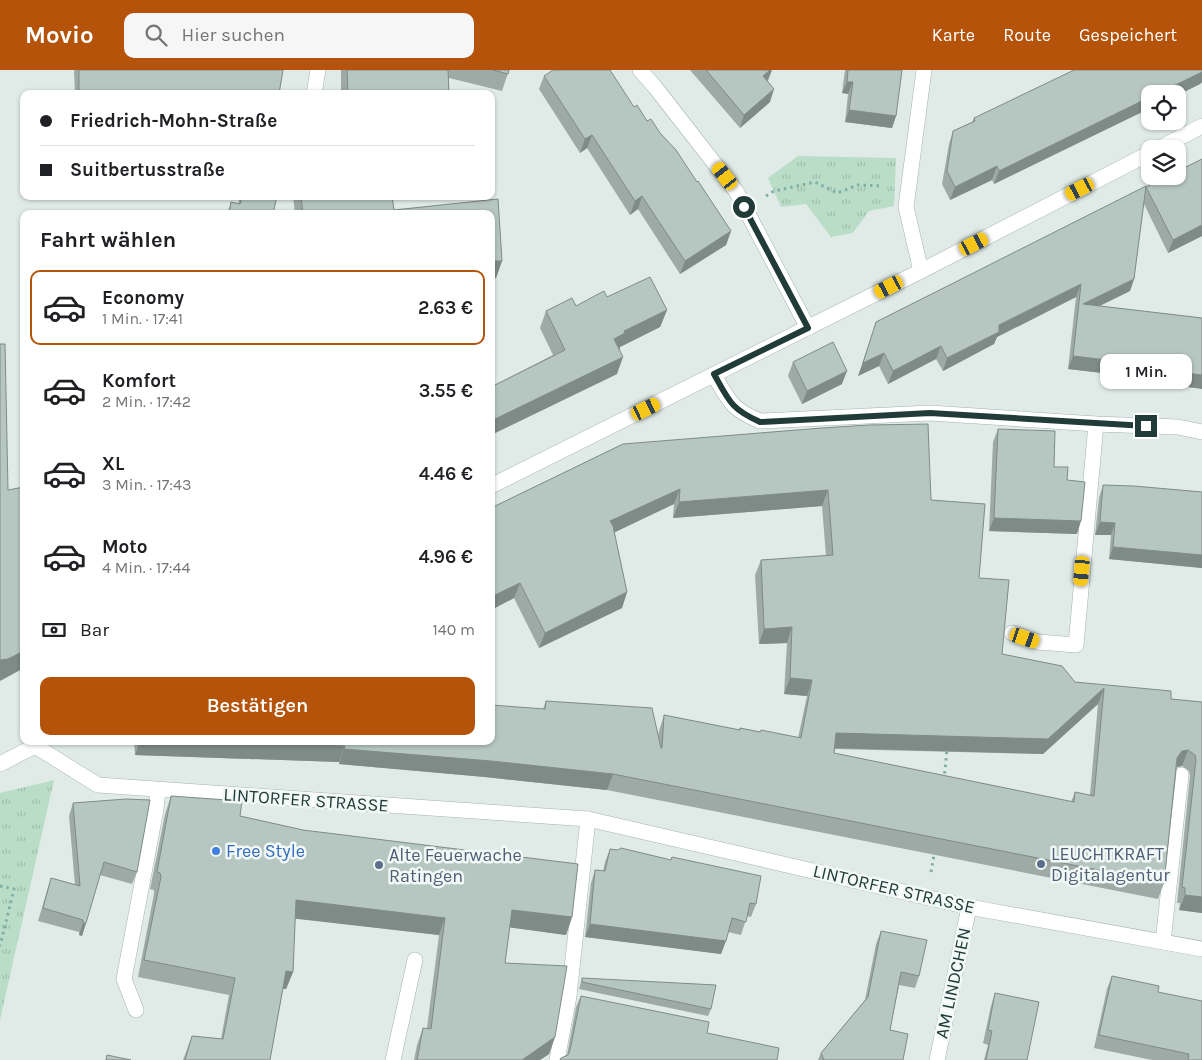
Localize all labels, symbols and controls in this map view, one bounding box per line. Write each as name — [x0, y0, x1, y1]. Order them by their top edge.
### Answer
search box — [124, 13, 474, 58]
text: Movio — [25, 21, 94, 49]
icon: search — [142, 21, 170, 49]
text: Hier suchen — [182, 24, 285, 46]
text: Karte — [932, 24, 975, 46]
text: Route — [1003, 24, 1051, 46]
text: Gespeichert — [1079, 24, 1177, 46]
map controls — [1141, 85, 1186, 185]
button: locate — [1141, 85, 1186, 130]
text: Friedrich-Mohn-Straße — [70, 110, 277, 132]
button: layers — [1141, 140, 1186, 185]
text: Suitbertusstraße — [70, 159, 225, 181]
car — [709, 160, 740, 192]
car — [1063, 176, 1096, 202]
route start — [733, 196, 755, 218]
text: Fahrt wählen — [40, 227, 176, 253]
car — [957, 231, 990, 257]
car — [872, 274, 905, 300]
icon: car — [42, 285, 87, 330]
text: Economy — [102, 287, 184, 309]
text: 2.63 € — [418, 297, 473, 319]
text: 1 Min. · 17:41 — [102, 309, 183, 328]
callout: 1 Min. — [1100, 354, 1192, 388]
text: 1 Min. — [1125, 362, 1167, 381]
icon: car — [42, 368, 87, 413]
text: Komfort — [102, 370, 176, 392]
text: 3.55 € — [419, 380, 473, 402]
text: 2 Min. · 17:42 — [102, 392, 191, 411]
car — [629, 396, 662, 422]
route end — [1135, 415, 1157, 437]
icon: car — [42, 451, 87, 496]
text: XL — [102, 453, 124, 475]
text: 4.46 € — [419, 463, 473, 485]
text: 3 Min. · 17:43 — [102, 475, 191, 494]
icon: car — [42, 534, 87, 579]
text: Moto — [102, 536, 148, 558]
text: 4.96 € — [419, 546, 473, 568]
car — [1073, 555, 1090, 587]
text: 4 Min. · 17:44 — [102, 558, 190, 577]
icon: cash — [40, 616, 68, 644]
text: Bar — [80, 619, 109, 641]
text: 140 m — [433, 620, 475, 639]
car — [1008, 626, 1041, 650]
button: Bestätigen — [40, 677, 475, 735]
street label: LINTORFER STRASSE — [223, 783, 389, 817]
place label: Free Style — [226, 840, 305, 862]
place label: LEUCHTKRAFT Digitalagentur — [1051, 843, 1170, 886]
place label: Alte Feuerwache Ratingen — [389, 844, 522, 887]
marker: Free Style — [210, 845, 222, 857]
marker: LEUCHTKRAFT Digitalagentur — [1035, 858, 1047, 870]
marker: Alte Feuerwache Ratingen — [373, 859, 385, 871]
street label: LINTORFER STRASSE — [811, 860, 977, 918]
street label: AM LINDCHEN — [930, 925, 976, 1041]

